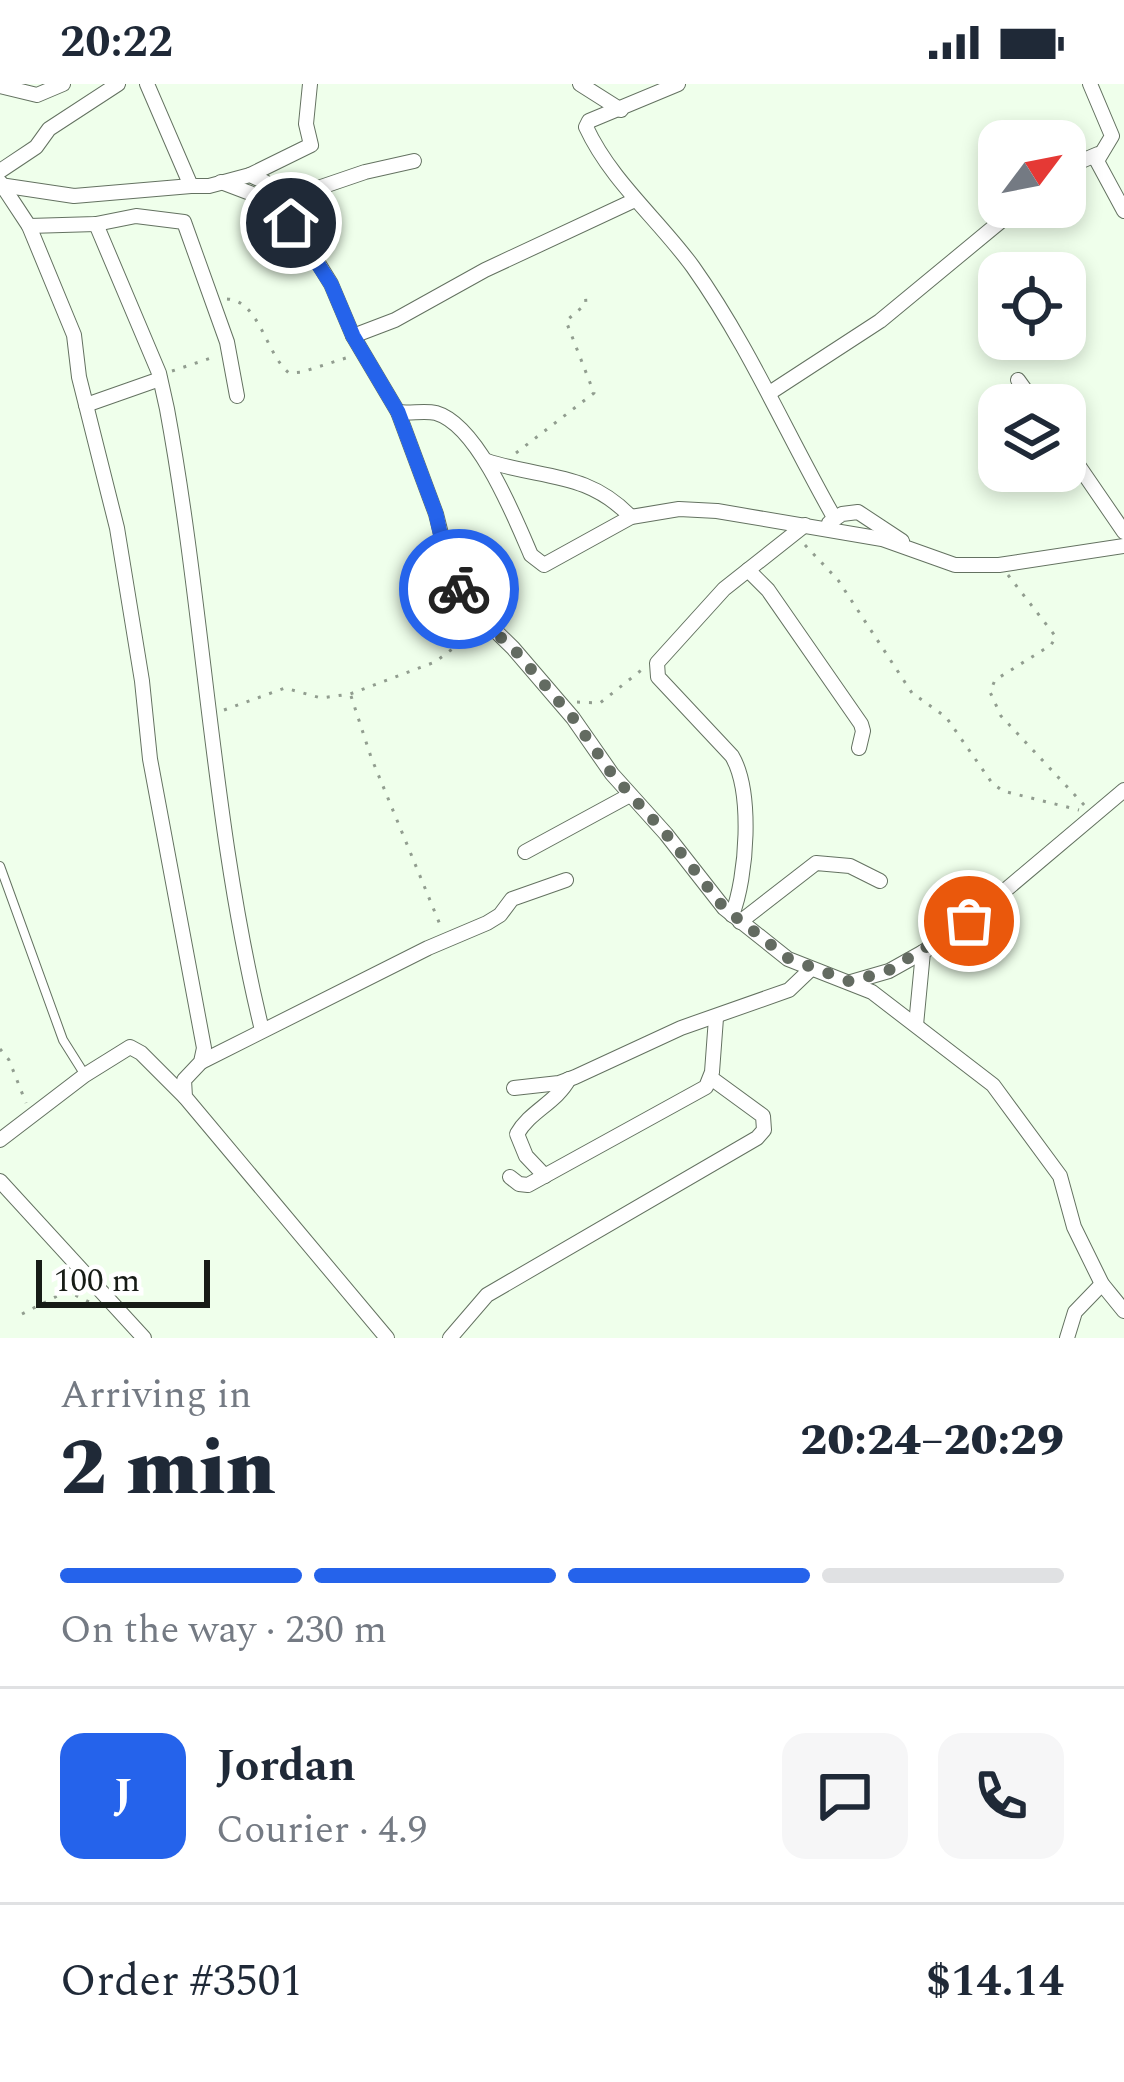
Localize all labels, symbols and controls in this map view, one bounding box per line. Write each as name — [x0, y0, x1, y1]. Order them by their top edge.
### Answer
text: 20:22 — [60, 8, 173, 77]
north arrow — [978, 120, 1086, 228]
map controls — [978, 120, 1086, 492]
pin — [240, 172, 342, 274]
icon: home — [258, 190, 324, 256]
button: locate — [978, 252, 1086, 360]
button: layers — [978, 384, 1086, 492]
courier — [399, 529, 519, 649]
icon: bike — [426, 556, 492, 622]
pin — [918, 870, 1020, 972]
icon: bag — [936, 888, 1002, 954]
scale bar — [36, 1254, 210, 1307]
text: 100 m — [54, 1256, 140, 1306]
text: Arriving in — [60, 1366, 252, 1425]
text: 20:24–20:29 — [800, 1406, 1064, 1475]
text: 2 min — [60, 1410, 276, 1529]
text: On the way · 230 m — [60, 1601, 387, 1660]
text: Jordan — [216, 1732, 356, 1801]
button: chat — [782, 1733, 908, 1859]
button: phone — [938, 1733, 1064, 1859]
text: J — [113, 1761, 133, 1830]
text: Courier · 4.9 — [216, 1801, 427, 1860]
text: Order #3501 — [60, 1947, 303, 2016]
text: $14.14 — [926, 1947, 1064, 2016]

